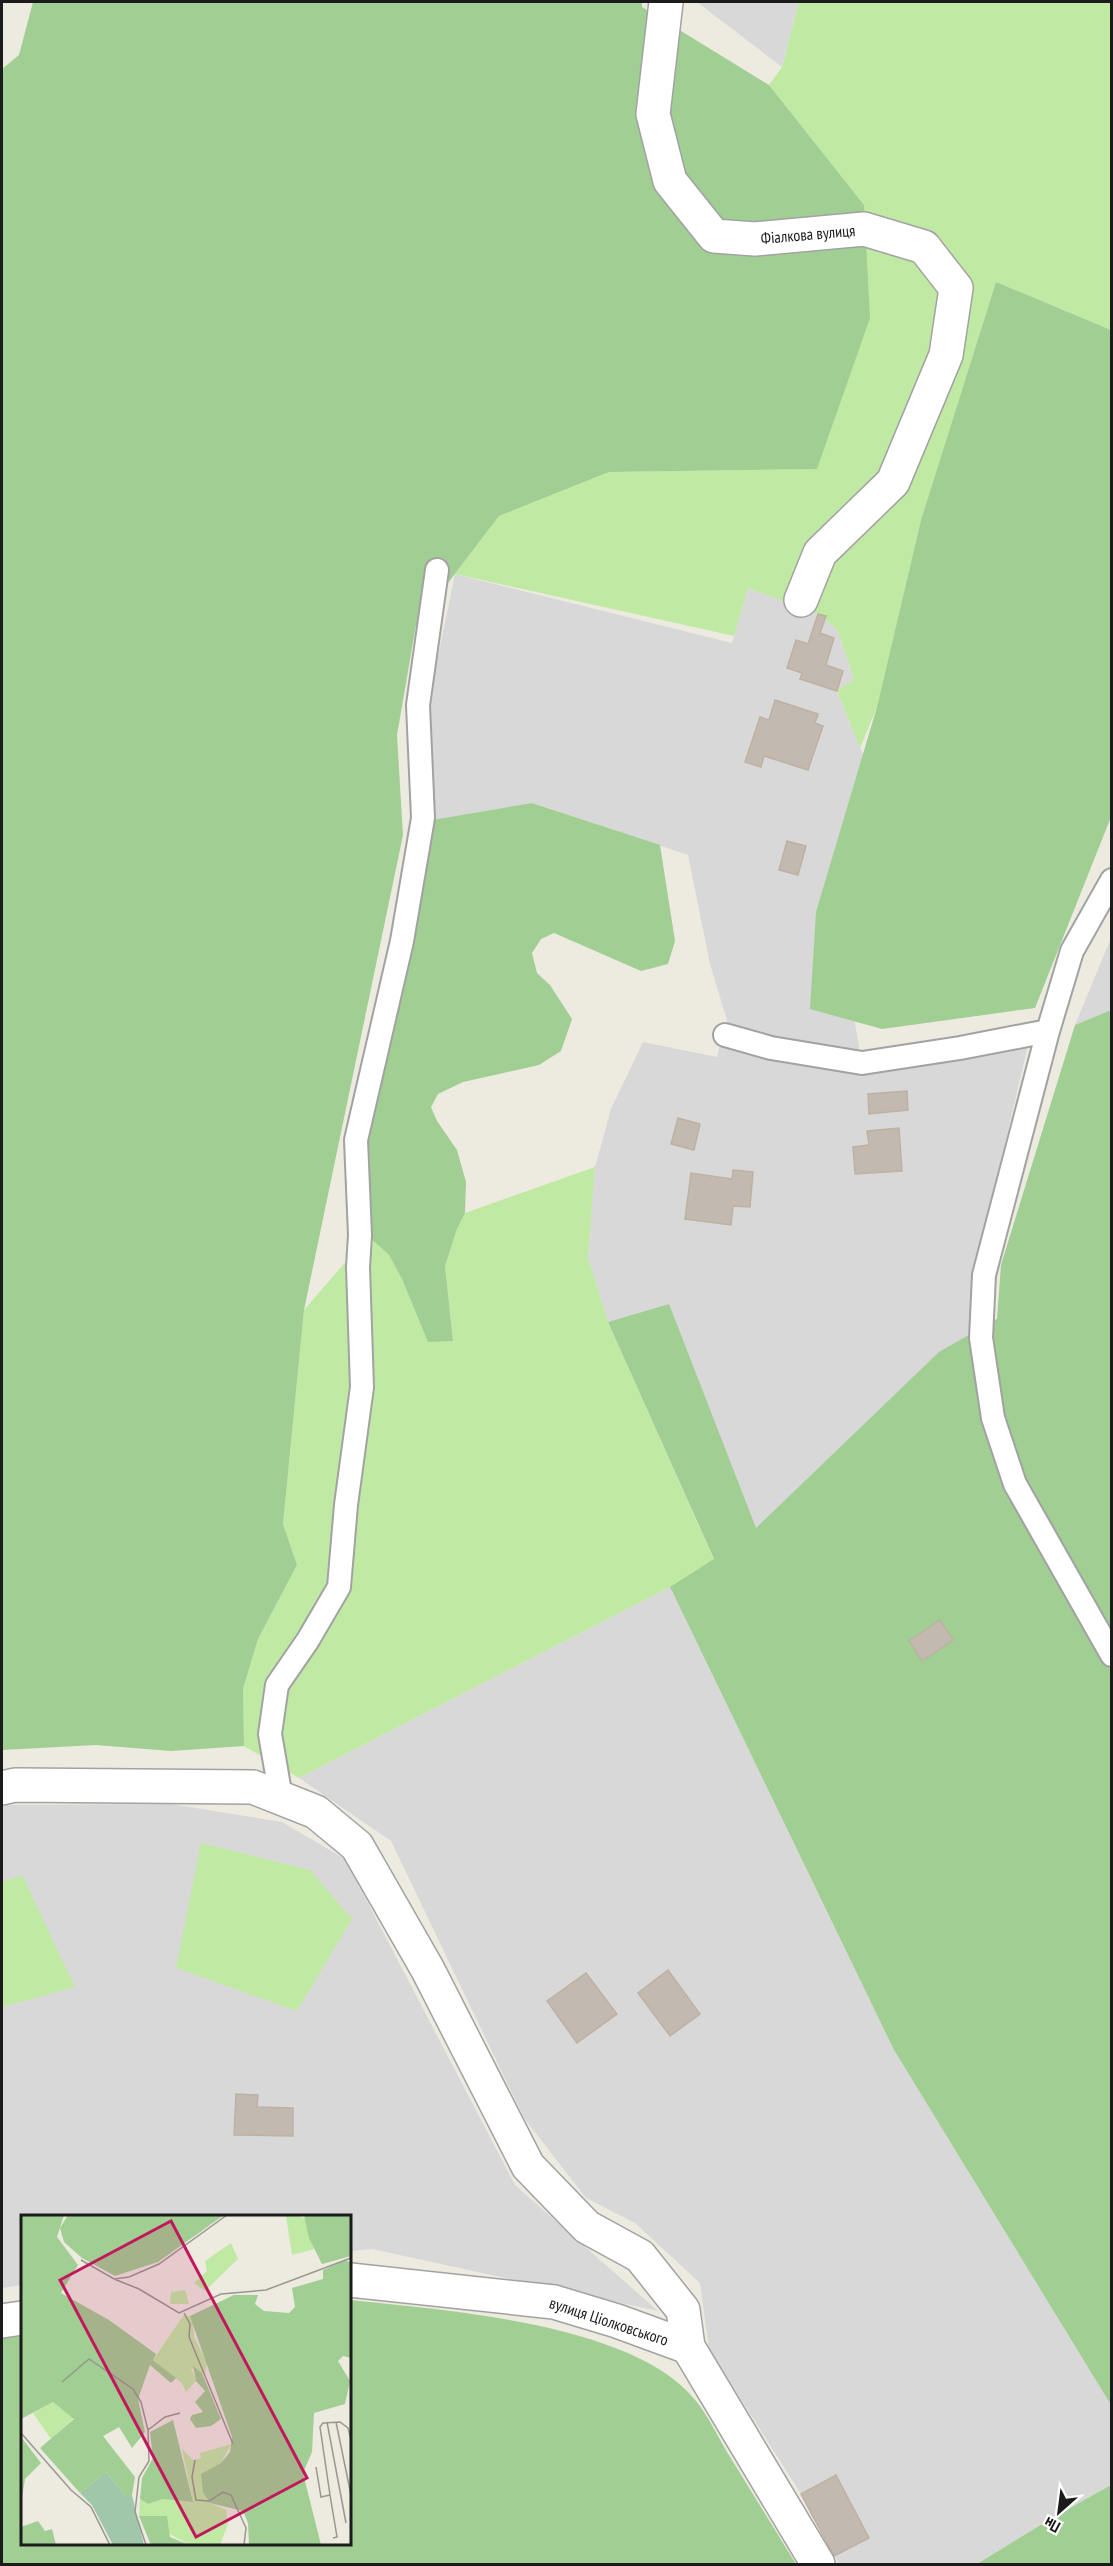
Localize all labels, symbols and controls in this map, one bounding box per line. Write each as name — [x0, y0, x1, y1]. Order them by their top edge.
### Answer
street label: Фіалкова вулиця — [760, 220, 856, 248]
inset map — [21, 2215, 351, 2545]
street label: вулиця Ціолковського — [547, 2292, 671, 2350]
north arrow — [1029, 2482, 1089, 2542]
text: Пн — [1040, 2513, 1063, 2538]

